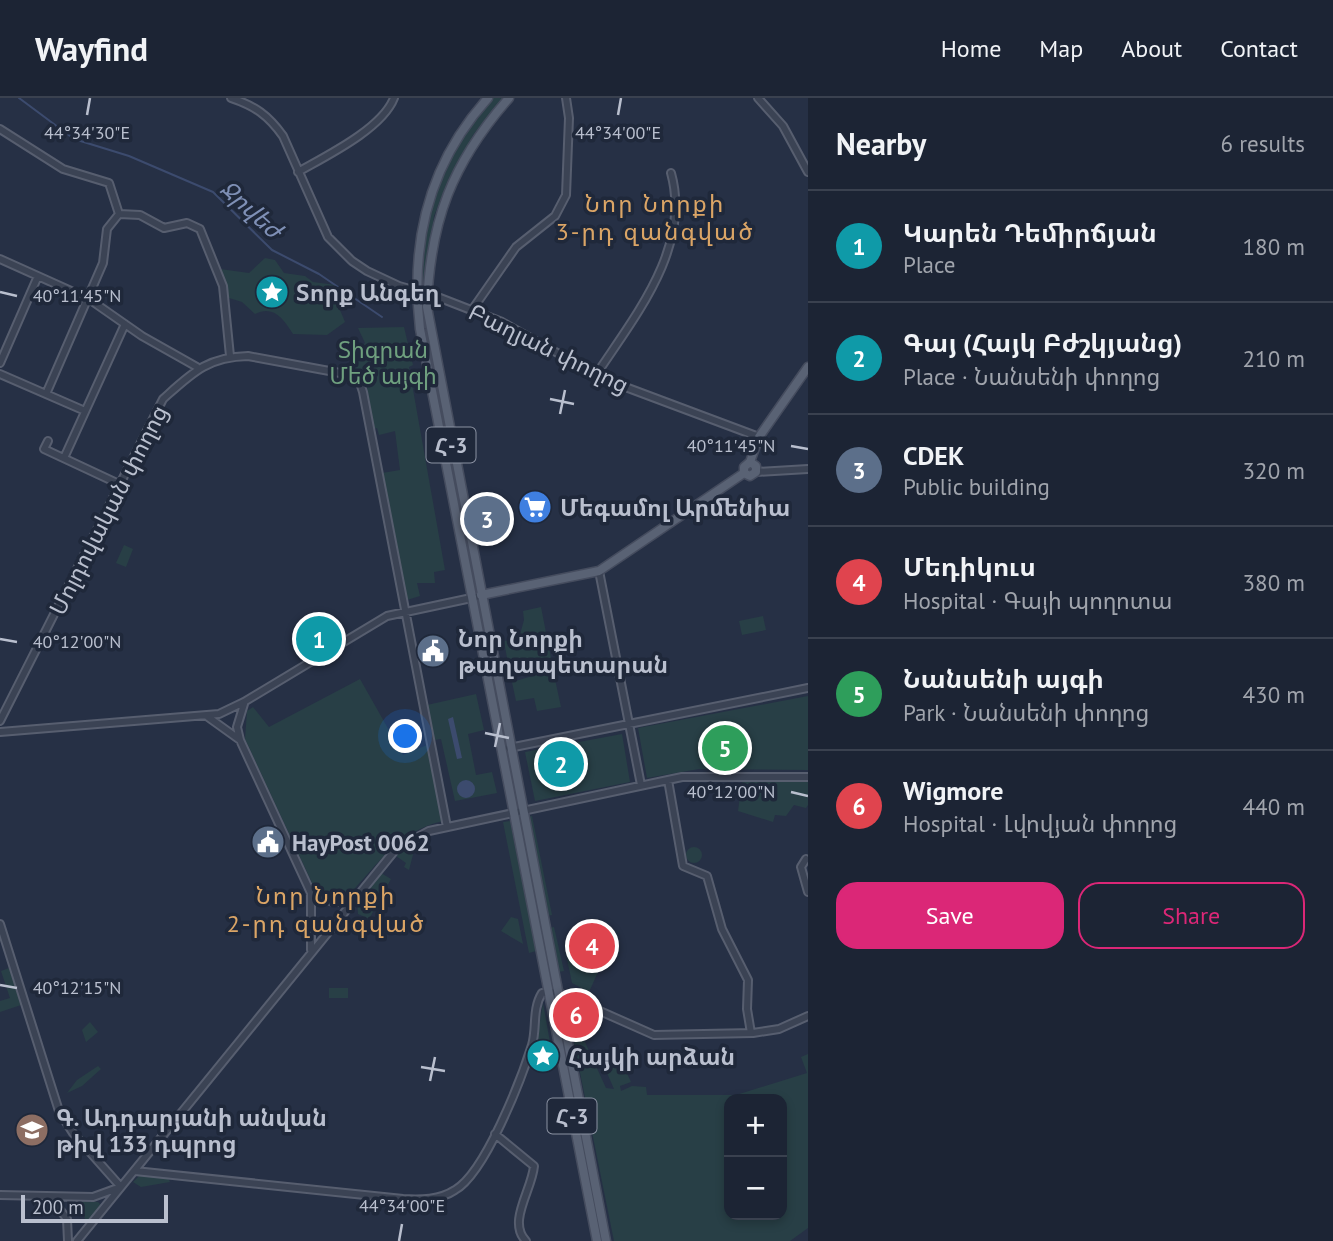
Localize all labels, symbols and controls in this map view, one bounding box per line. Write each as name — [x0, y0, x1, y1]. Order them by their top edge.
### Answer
text: Wayfind — [35, 27, 148, 70]
text: Home — [941, 33, 1001, 64]
text: Map — [1039, 33, 1083, 64]
text: About — [1121, 33, 1182, 64]
text: Contact — [1220, 33, 1298, 64]
text: 44°34'30"E — [44, 121, 130, 144]
text: 44°34'00"E — [575, 121, 661, 144]
text: Nearby — [836, 124, 926, 163]
text: 6 results — [1221, 129, 1305, 158]
water label: Ջրվեժ — [213, 173, 291, 247]
district label: Նոր Նորքի 3-րդ զանգված — [556, 188, 754, 247]
text: Կարեն Դեմիրճյան — [903, 216, 1157, 249]
text: 1 — [852, 232, 866, 261]
text: 180 m — [1243, 232, 1305, 261]
text: Place — [903, 250, 956, 279]
place icon: Տորք Անգեղ — [253, 273, 291, 311]
place label: Տորք Անգեղ — [296, 278, 441, 307]
text: 40°11'45"N — [33, 284, 121, 307]
street label: Բաղյան փողոց — [464, 297, 634, 399]
text: Գայ (Հայկ Բժշկյանց) — [903, 326, 1182, 359]
park label: Տիգրան Մեծ այգի — [329, 335, 437, 390]
text: 2 — [852, 344, 866, 373]
text: 210 m — [1243, 344, 1305, 373]
text: Place · Նանսենի փողոց — [903, 362, 1160, 391]
street label: Մոլդովական փողոց — [42, 400, 174, 620]
road number: Հ-3 — [426, 428, 476, 462]
text: 40°11'45"N — [687, 434, 775, 457]
text: CDEK — [903, 439, 964, 472]
text: 3 — [852, 456, 866, 485]
text: 320 m — [1243, 456, 1305, 485]
text: Public building — [903, 472, 1050, 501]
supermarket icon: Մեգամոլ Արմենիա — [516, 488, 554, 526]
pin: 3 — [464, 493, 510, 545]
place label: Մեգամոլ Արմենիա — [560, 493, 790, 522]
text: Մեդիկուս — [903, 550, 1036, 583]
text: 4 — [852, 568, 866, 597]
text: 380 m — [1243, 568, 1305, 597]
text: Hospital · Գայի պողոտա — [903, 586, 1172, 615]
pin: 1 — [296, 613, 342, 665]
place label: Նոր Նորքի թաղապետարան — [458, 624, 668, 679]
text: 40°12'00"N — [33, 630, 121, 653]
public building icon: Նոր Նորքի թաղապետարան — [414, 632, 452, 670]
text: Նանսենի այգի — [903, 662, 1104, 695]
text: 5 — [852, 680, 866, 709]
text: 430 m — [1243, 680, 1305, 709]
text: Park · Նանսենի փողոց — [903, 698, 1149, 727]
your location — [388, 719, 422, 753]
pin: 5 — [702, 722, 748, 774]
pin: 2 — [538, 738, 584, 790]
text: Wigmore — [903, 774, 1004, 807]
text: 40°12'00"N — [687, 780, 775, 803]
text: 6 — [852, 792, 866, 821]
text: 440 m — [1243, 792, 1305, 821]
text: Hospital · Լվովյան փողոց — [903, 809, 1177, 838]
public building icon: HayPost 0062 — [249, 823, 287, 861]
place label: HayPost 0062 — [292, 828, 430, 857]
district label: Նոր Նորքի 2-րդ զանգված — [227, 880, 425, 939]
button: Save — [836, 882, 1064, 949]
button: Share — [1078, 882, 1305, 949]
pin: 4 — [569, 920, 615, 972]
text: 40°12'15"N — [33, 976, 121, 999]
pin: 6 — [553, 989, 599, 1041]
place icon: Հայկի արձան — [524, 1037, 562, 1075]
place label: Հայկի արձան — [568, 1042, 735, 1071]
map controls — [724, 1094, 787, 1220]
button: + — [724, 1094, 787, 1157]
road number: Հ-3 — [548, 1098, 596, 1134]
place label: Գ. Ադդարյանի անվան թիվ 133 դպրոց — [56, 1103, 327, 1158]
school or university icon: Գ. Ադդարյանի անվան թիվ 133 դպրոց — [13, 1111, 51, 1149]
button: − — [724, 1157, 787, 1220]
scale bar — [21, 1192, 168, 1224]
text: 44°34'00"E — [359, 1194, 445, 1217]
text: 200 m — [32, 1195, 84, 1219]

